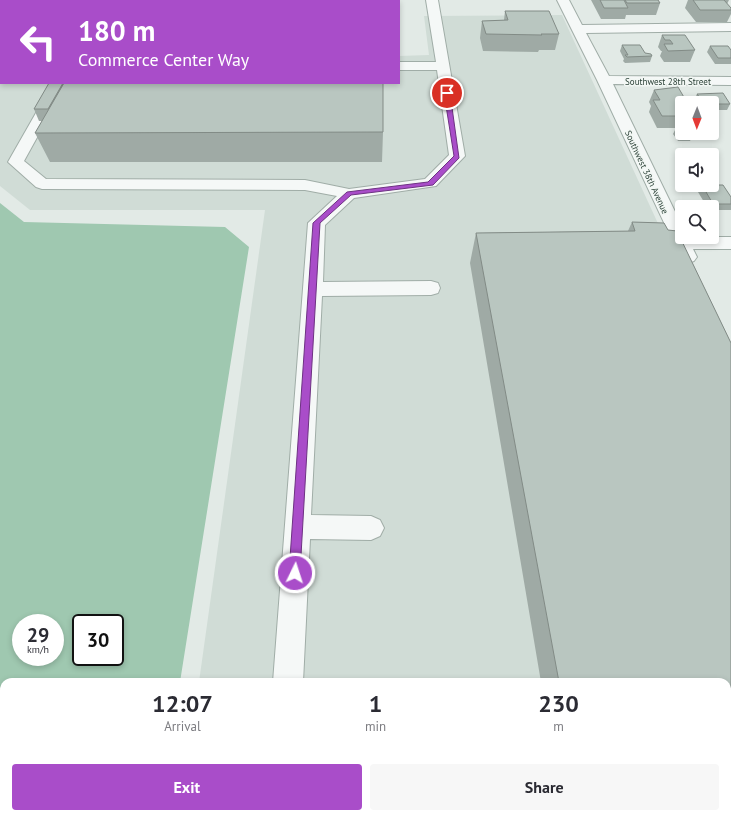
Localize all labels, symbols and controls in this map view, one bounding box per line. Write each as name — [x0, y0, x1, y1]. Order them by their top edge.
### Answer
text: 180 m — [78, 12, 155, 49]
icon: left — [12, 16, 64, 68]
text: Commerce Center Way — [78, 48, 249, 71]
pin — [430, 76, 464, 110]
street label: Southwest 28th Street — [625, 76, 711, 87]
icon: arrive — [436, 82, 458, 104]
north arrow — [675, 96, 719, 140]
map controls — [675, 96, 719, 244]
street label: Southwest 38th Avenue — [623, 129, 671, 216]
button: sound — [675, 148, 719, 192]
button: search — [675, 200, 719, 244]
position arrow — [274, 552, 316, 594]
speed limit sign: 30 — [72, 614, 124, 666]
text: 29 — [27, 622, 49, 648]
text: km/h — [27, 643, 49, 656]
text: 12:07 — [152, 688, 213, 719]
text: 1 — [369, 688, 382, 719]
text: 230 — [538, 688, 579, 719]
text: Arrival — [164, 718, 201, 735]
text: min — [365, 718, 386, 735]
text: m — [553, 718, 564, 735]
button: Exit — [12, 764, 362, 810]
button: Share — [370, 764, 719, 810]

